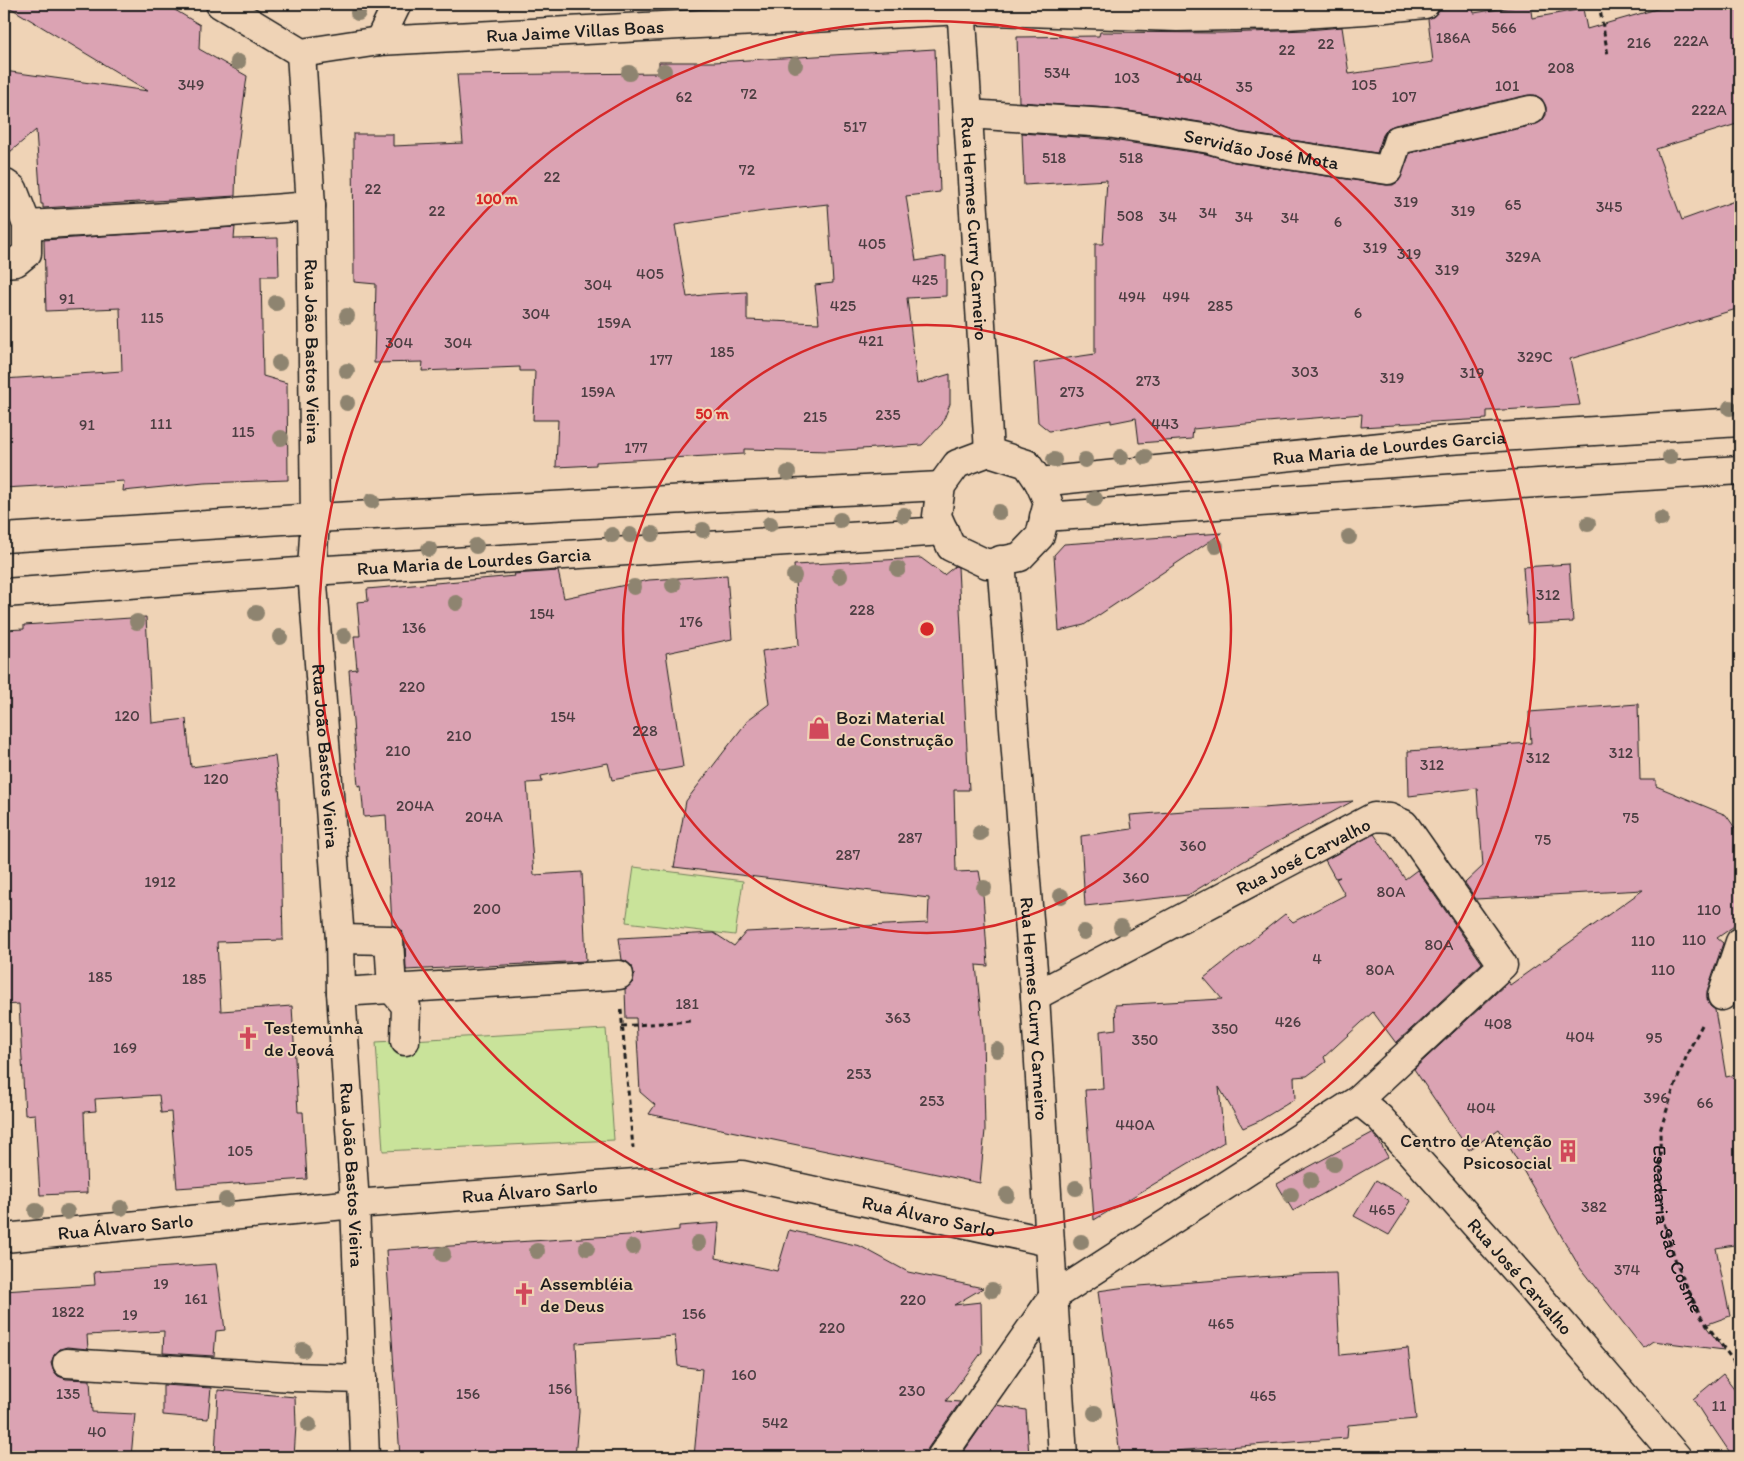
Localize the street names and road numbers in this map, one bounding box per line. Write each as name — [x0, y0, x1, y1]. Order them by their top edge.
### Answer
street label: Rua Jaime Villas Boas — [486, 15, 665, 47]
street label: Rua Hermes Curry Carneiro — [956, 116, 993, 341]
street label: Servidão José Mota — [1182, 124, 1341, 174]
street label: Rua João Bastos Vieira — [300, 259, 325, 445]
street label: Rua Maria de Lourdes Garcia — [1271, 425, 1507, 470]
street label: Rua Maria de Lourdes Garcia — [356, 542, 592, 580]
street label: Rua João Bastos Vieira — [307, 663, 344, 849]
street label: Rua José Carvalho — [1232, 813, 1374, 900]
street label: Rua Hermes Curry Carneiro — [1015, 896, 1054, 1121]
street label: Rua João Bastos Vieira — [335, 1082, 369, 1268]
street label: Escadaria São Cosme — [1648, 1145, 1708, 1316]
street label: Rua Álvaro Sarlo — [461, 1175, 599, 1208]
street label: Rua Álvaro Sarlo — [860, 1191, 998, 1242]
street label: Rua Álvaro Sarlo — [57, 1209, 194, 1245]
street label: Rua José Carvalho — [1463, 1213, 1578, 1340]

